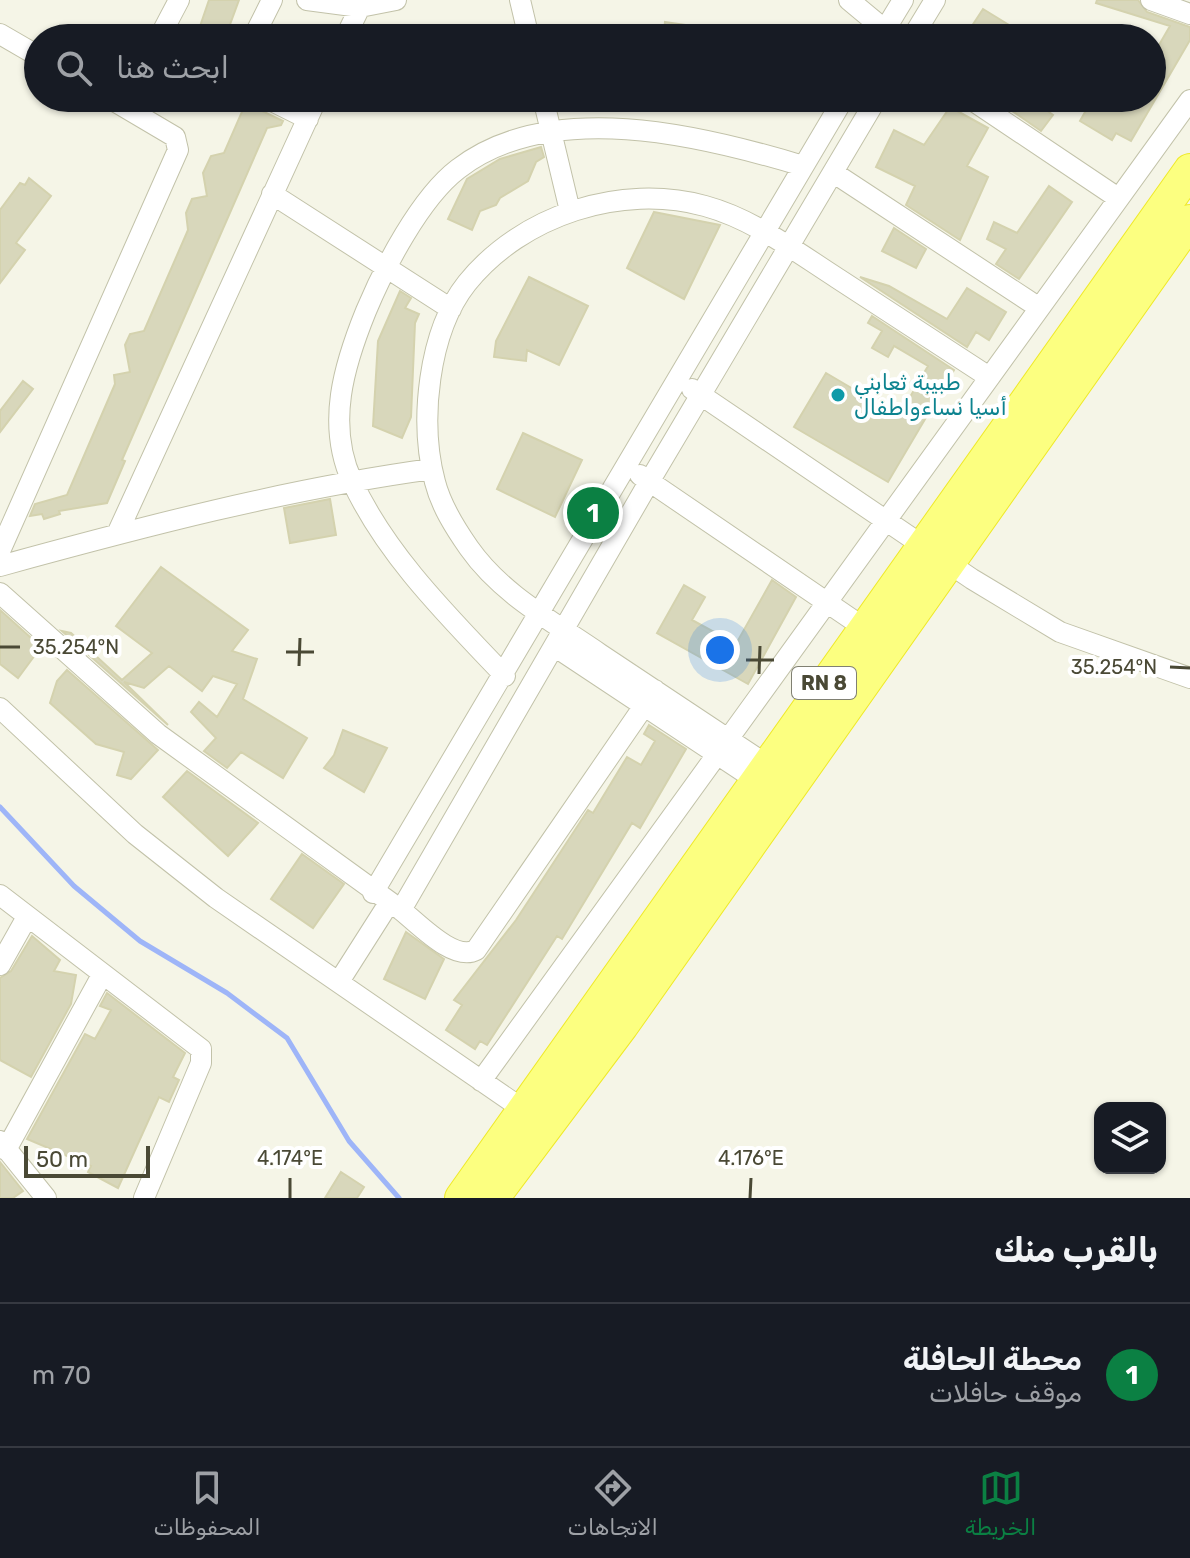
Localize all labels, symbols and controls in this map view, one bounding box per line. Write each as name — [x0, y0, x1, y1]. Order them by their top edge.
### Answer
search box — [24, 24, 1166, 112]
icon: search — [52, 46, 96, 90]
text: ابحث هنا — [116, 50, 229, 86]
place label: طبيبة ثعابني أسيا نساءواطفال — [854, 369, 1007, 421]
marker: طبيبة ثعابني أسيا نساءواطفال — [829, 386, 847, 404]
pin: 1 — [567, 483, 619, 543]
your location — [700, 630, 740, 670]
text: 35.254°N — [33, 635, 119, 659]
text: 35.254°N — [1071, 655, 1157, 679]
road number: RN 8 — [792, 667, 856, 699]
map controls — [1094, 1102, 1166, 1174]
button: layers — [1094, 1102, 1166, 1174]
scale bar — [24, 1142, 150, 1178]
text: 50 m — [36, 1146, 88, 1173]
text: 4.174°E — [257, 1146, 323, 1170]
text: 4.176°E — [718, 1146, 784, 1170]
text: بالقرب منك — [994, 1230, 1158, 1271]
text: محطة الحافلة — [903, 1342, 1082, 1378]
text: 70 m — [32, 1360, 91, 1391]
text: 1 — [1126, 1360, 1138, 1391]
text: موقف حافلات — [929, 1378, 1082, 1409]
tab: المحفوظات — [154, 1466, 261, 1541]
tab: الاتجاهات — [568, 1466, 658, 1541]
tab: الخريطة — [965, 1466, 1036, 1541]

